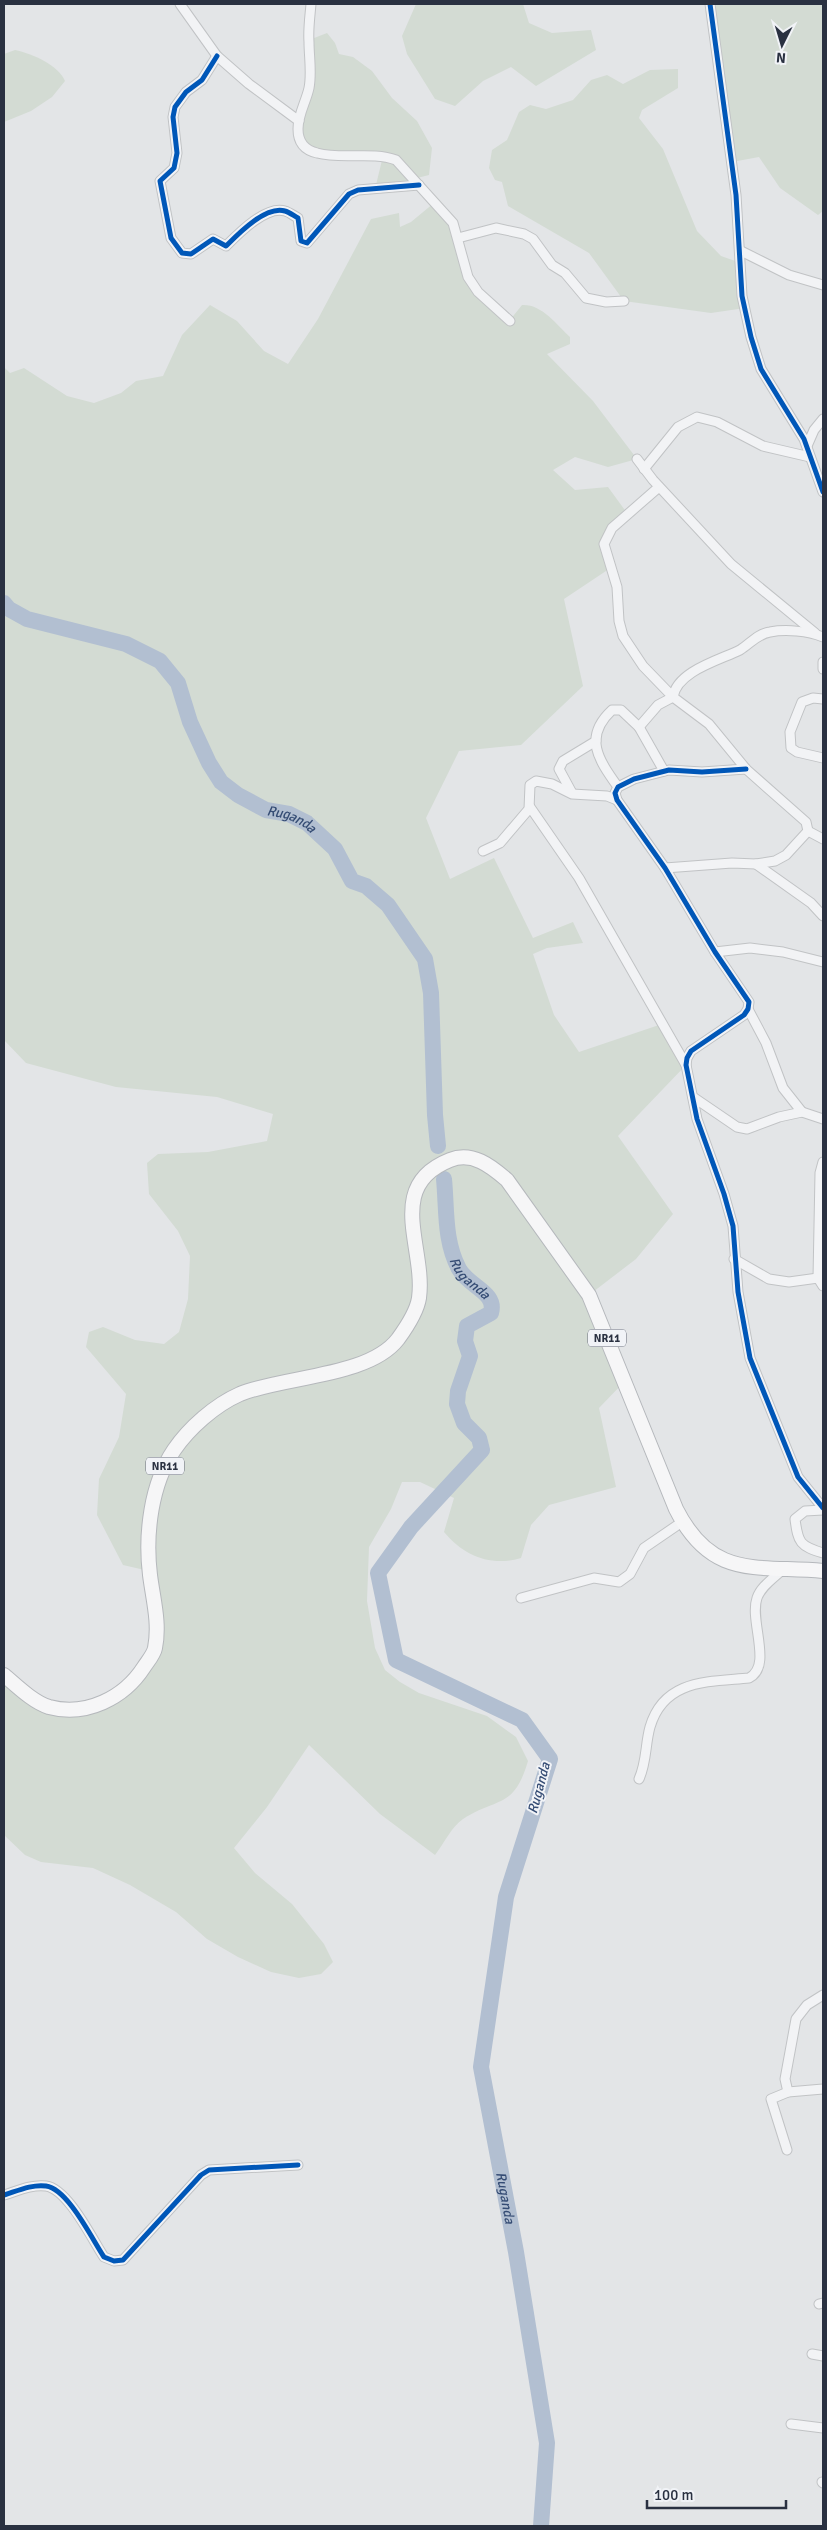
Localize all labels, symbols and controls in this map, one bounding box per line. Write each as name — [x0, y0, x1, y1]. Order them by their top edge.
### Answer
north arrow — [757, 20, 807, 70]
text: N — [775, 49, 787, 66]
water label: Ruganda — [266, 802, 321, 837]
water label: Ruganda — [446, 1255, 495, 1303]
road number: NR11 — [588, 1330, 626, 1346]
road number: NR11 — [146, 1458, 184, 1474]
water label: Ruganda — [524, 1760, 554, 1816]
water label: Ruganda — [492, 2170, 519, 2226]
scale bar — [647, 2478, 786, 2510]
text: 100 m — [654, 2486, 694, 2504]

